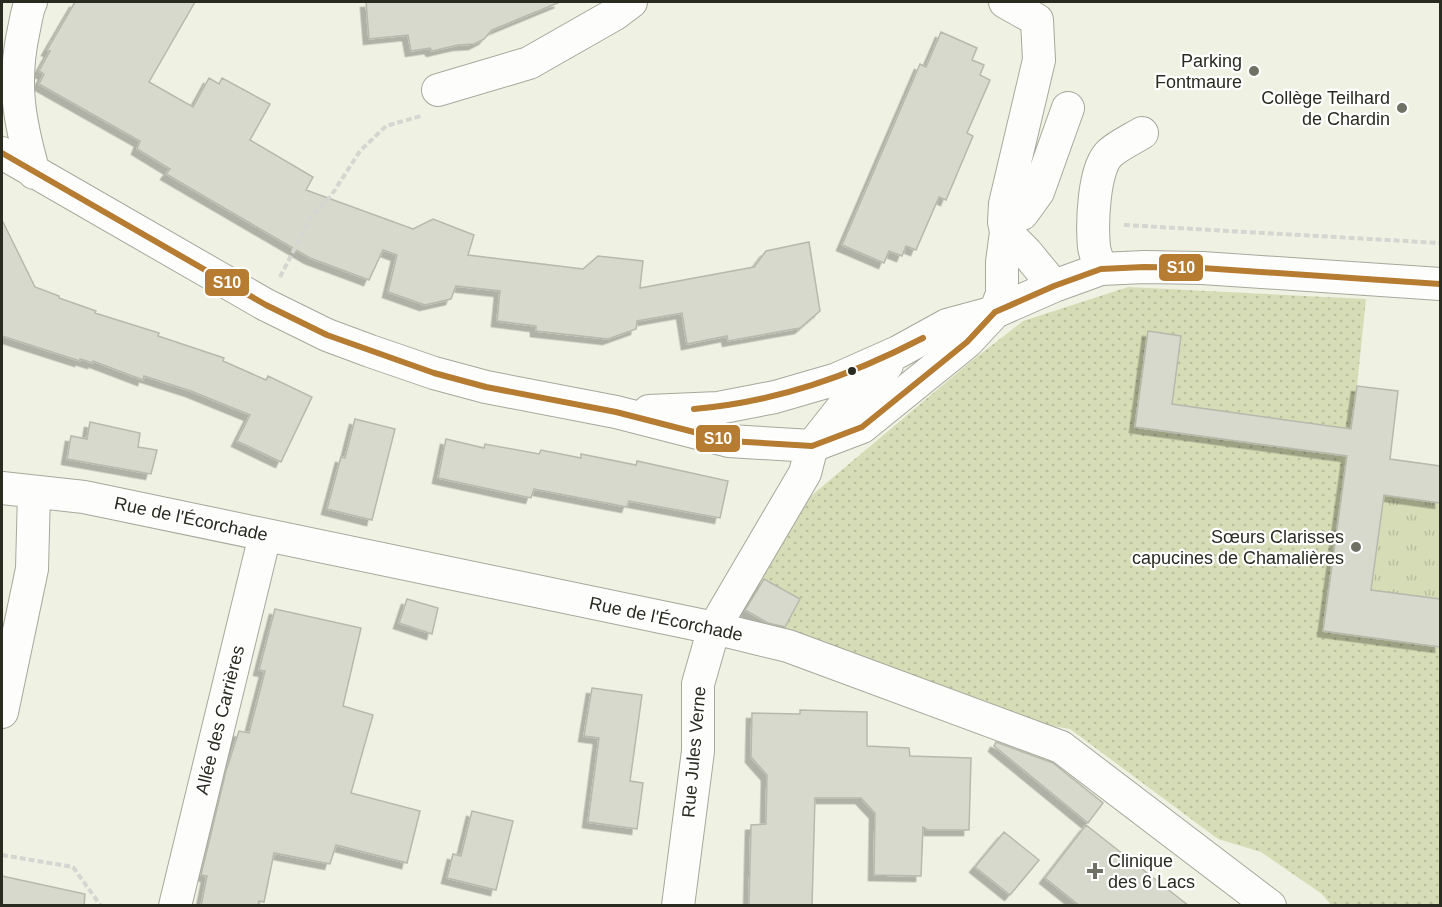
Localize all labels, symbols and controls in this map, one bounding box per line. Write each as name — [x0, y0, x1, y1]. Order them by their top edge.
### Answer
place label: Parking Fontmaure — [1155, 51, 1242, 92]
marker: Parking Fontmaure — [1247, 64, 1261, 78]
place label: Collège Teilhard de Chardin — [1261, 88, 1390, 129]
marker: Collège Teilhard de Chardin — [1395, 101, 1409, 115]
line badge: S10 — [1158, 253, 1204, 282]
text: S10 — [1167, 259, 1195, 276]
line badge: S10 — [204, 268, 250, 297]
text: S10 — [213, 274, 241, 291]
unlabelled marker — [846, 365, 858, 377]
line badge: S10 — [695, 424, 741, 453]
text: S10 — [704, 430, 732, 447]
street label: Rue de l'Écorchade — [112, 493, 270, 545]
place label: Sœurs Clarisses capucines de Chamalières — [1132, 527, 1344, 568]
marker: Sœurs Clarisses capucines de Chamalières — [1349, 540, 1363, 554]
street label: Rue de l'Écorchade — [587, 593, 745, 645]
street label: Allée des Carrières — [192, 643, 248, 797]
street label: Rue Jules Verne — [678, 685, 710, 819]
place label: Clinique des 6 Lacs — [1108, 851, 1195, 892]
marker: Clinique des 6 Lacs — [1086, 862, 1104, 880]

